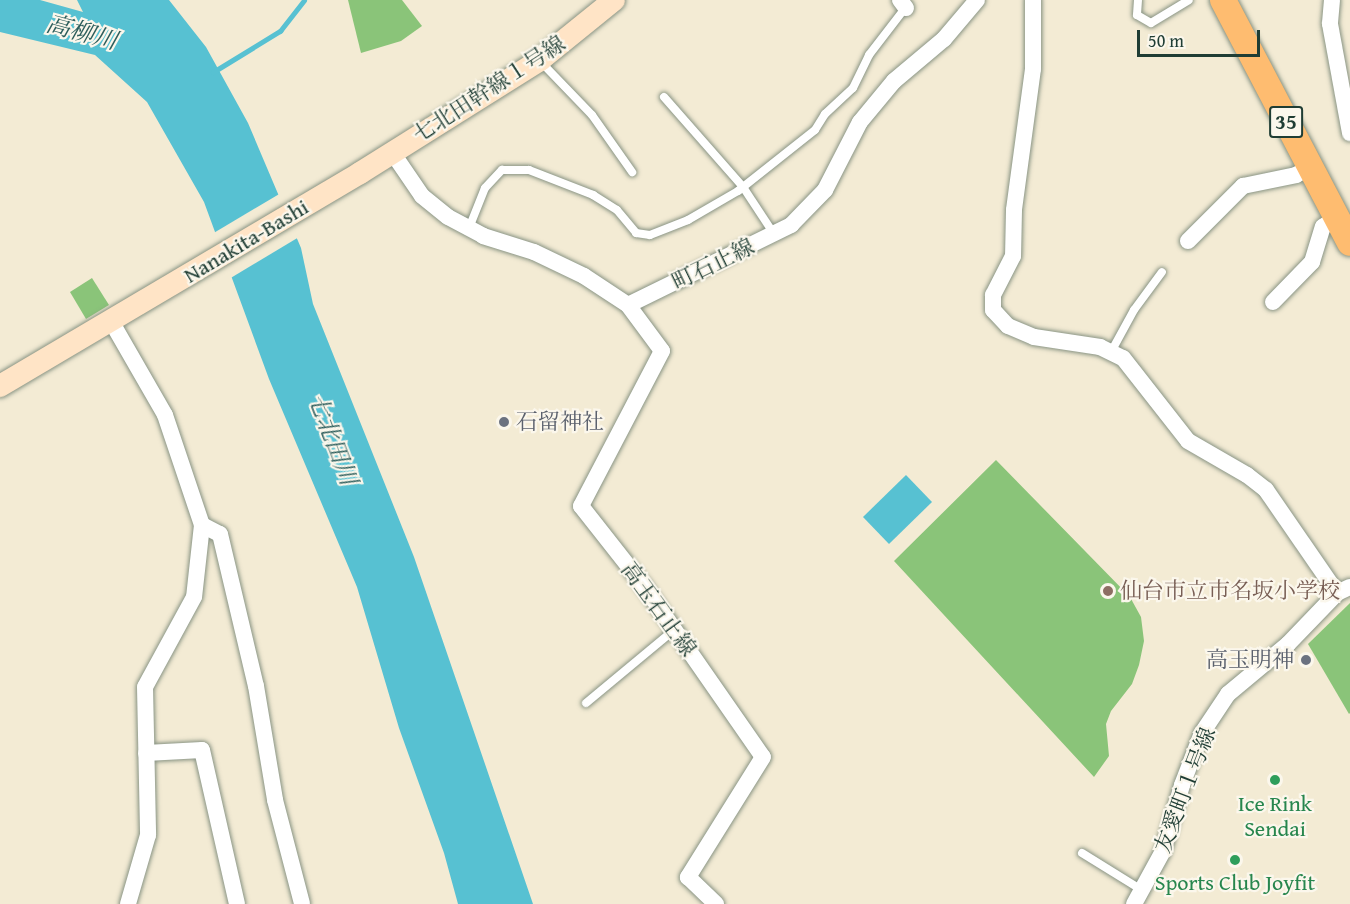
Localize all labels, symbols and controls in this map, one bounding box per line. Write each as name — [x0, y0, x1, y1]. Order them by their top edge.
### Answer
water label: 高柳川 — [43, 9, 121, 55]
scale bar — [1140, 18, 1263, 56]
text: 50 m — [1148, 27, 1184, 54]
street label: 七北田幹線１号線 — [408, 30, 570, 148]
road number: 35 — [1268, 104, 1304, 140]
street label: Nanakita-Bashi — [179, 193, 313, 289]
street label: 町石止線 — [668, 233, 758, 295]
water label: 七北田川 — [302, 389, 364, 489]
place label: 石留神社 — [516, 409, 604, 435]
marker: 石留神社 — [497, 415, 511, 429]
street label: 高玉石止線 — [616, 557, 702, 661]
place label: 仙台市立市名坂小学校 — [1120, 578, 1340, 604]
marker: 仙台市立市名坂小学校 — [1101, 584, 1115, 598]
place label: 高玉明神 — [1206, 647, 1294, 673]
marker: 高玉明神 — [1299, 653, 1313, 667]
street label: 友愛町１号線 — [1149, 724, 1221, 856]
marker: Ice Rink Sendai — [1268, 773, 1282, 787]
place label: Ice Rink Sendai — [1238, 790, 1312, 842]
marker: Sports Club Joyfit — [1228, 853, 1242, 867]
place label: Sports Club Joyfit — [1155, 870, 1315, 896]

